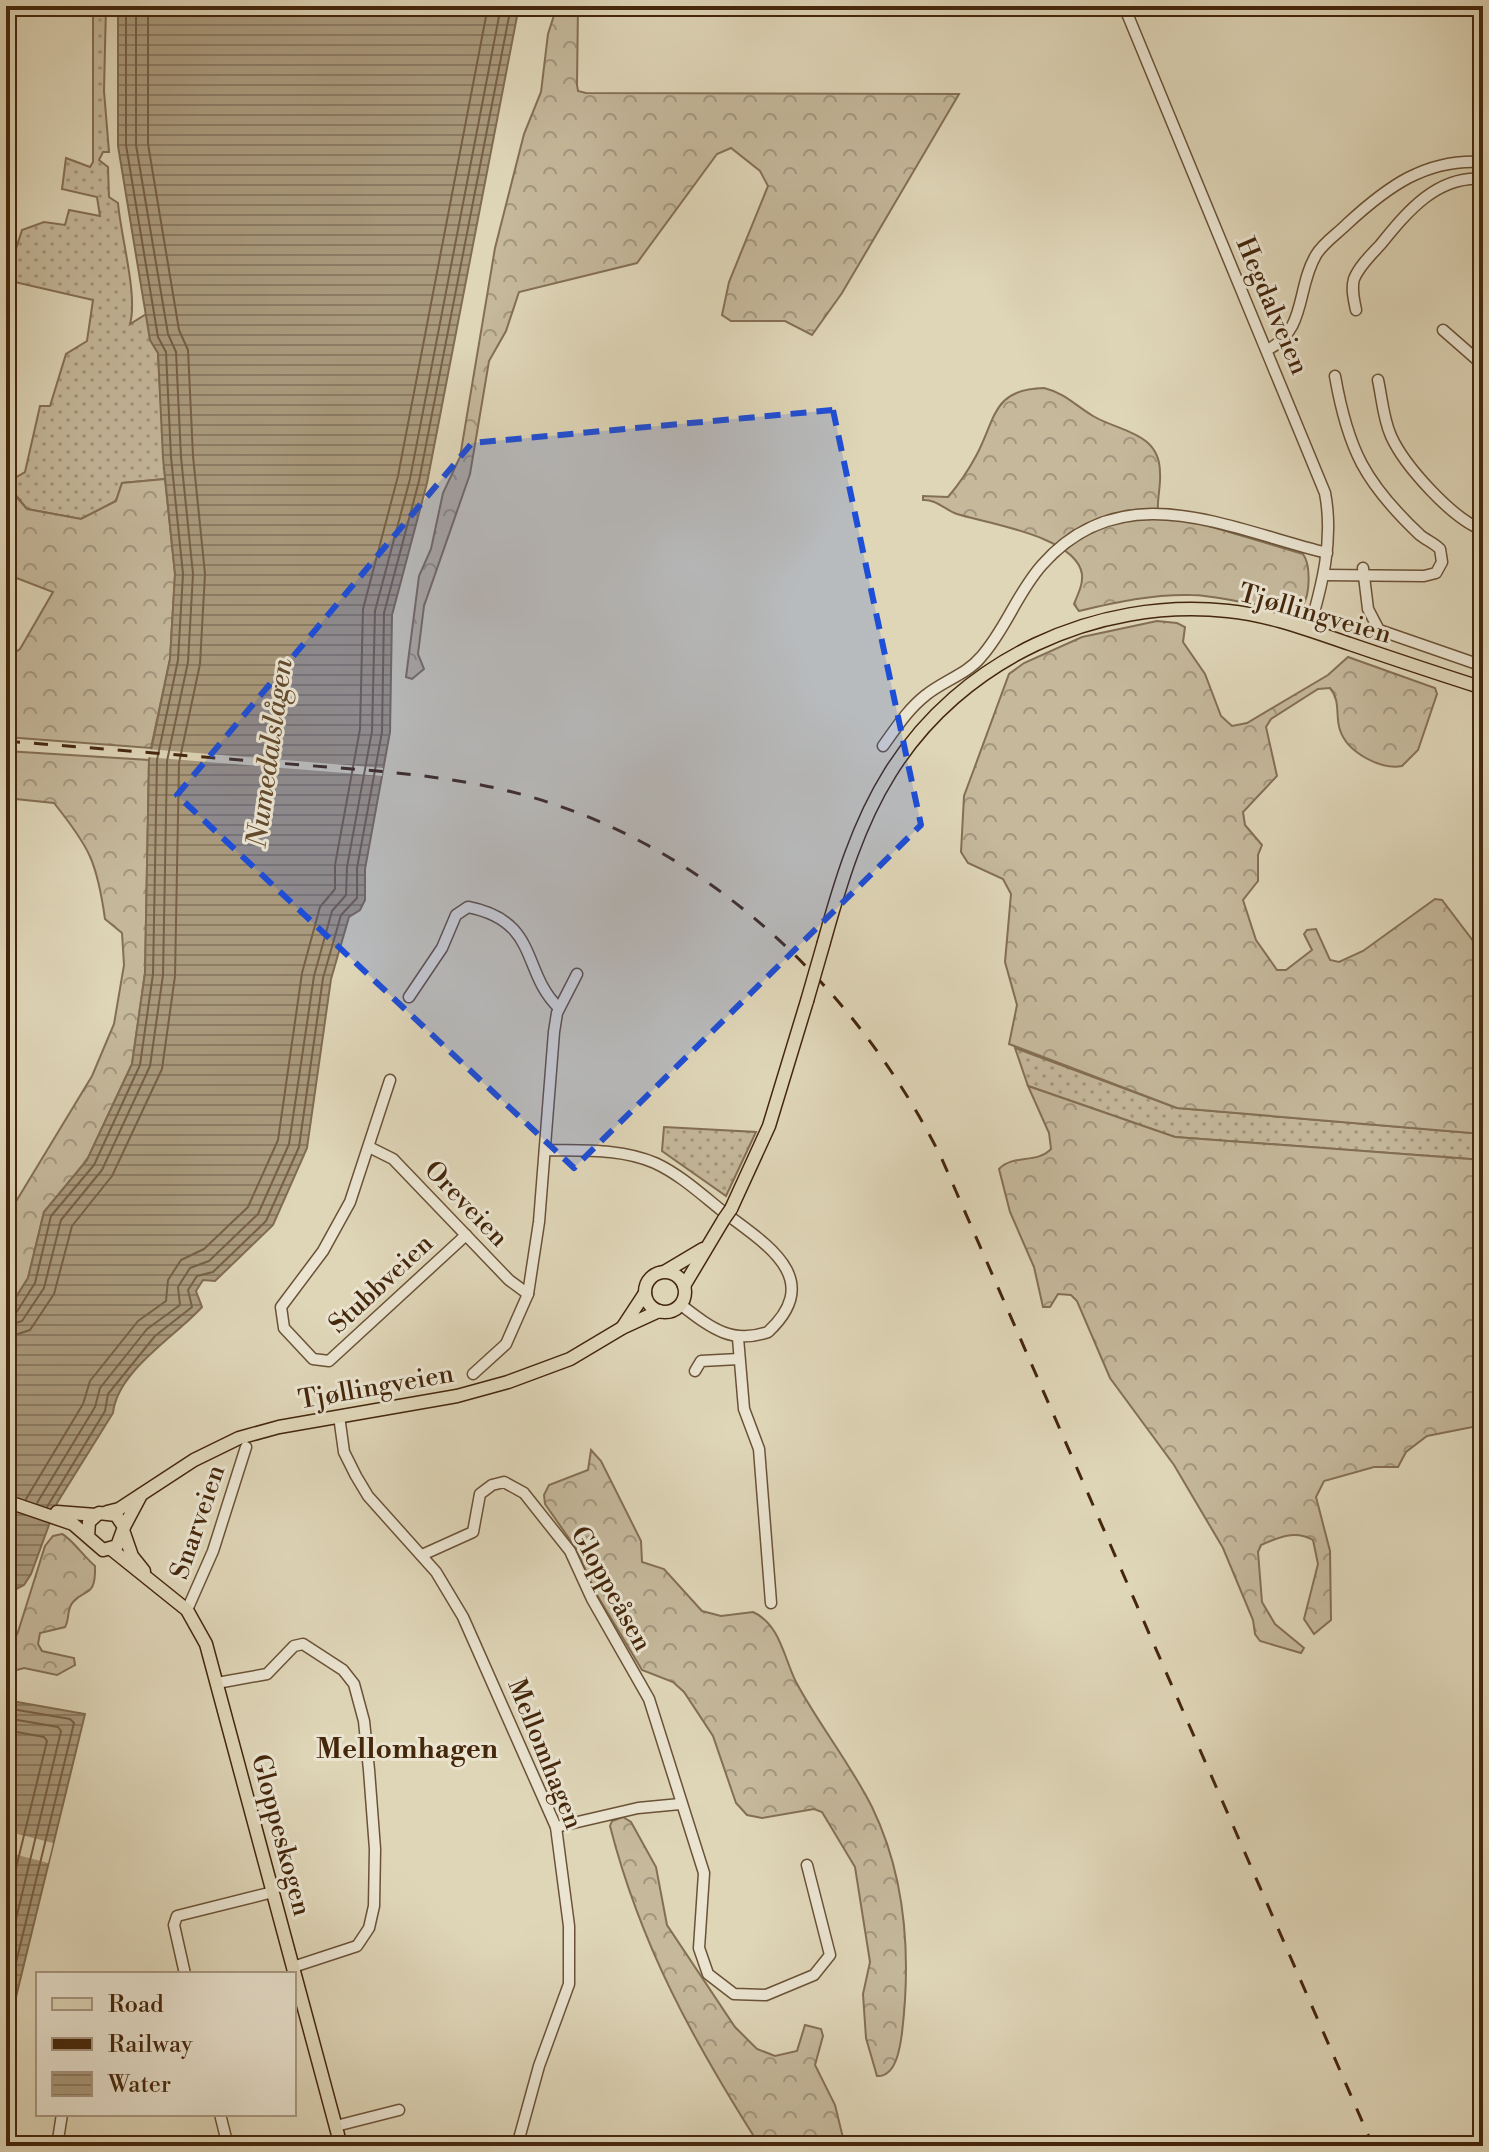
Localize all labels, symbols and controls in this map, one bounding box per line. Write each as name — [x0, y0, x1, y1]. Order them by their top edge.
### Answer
street label: Hegdalveien — [1229, 232, 1315, 380]
street label: Tjøllingveien — [1235, 577, 1395, 651]
water label: Numedalslågen — [239, 656, 301, 851]
street label: Oreveien — [417, 1154, 515, 1254]
street label: Stubbveien — [322, 1228, 440, 1340]
street label: Tjøllingveien — [296, 1358, 456, 1416]
street label: Snarveien — [164, 1461, 232, 1583]
street label: Gloppeåsen — [564, 1521, 658, 1657]
street label: Mellomhagen — [500, 1674, 590, 1834]
district label: Mellomhagen — [316, 1732, 498, 1767]
street label: Gloppeskogen — [244, 1751, 318, 1919]
legend — [36, 1972, 296, 2116]
text: Road — [108, 1990, 164, 2020]
text: Railway — [108, 2030, 193, 2060]
text: Water — [107, 2070, 171, 2100]

